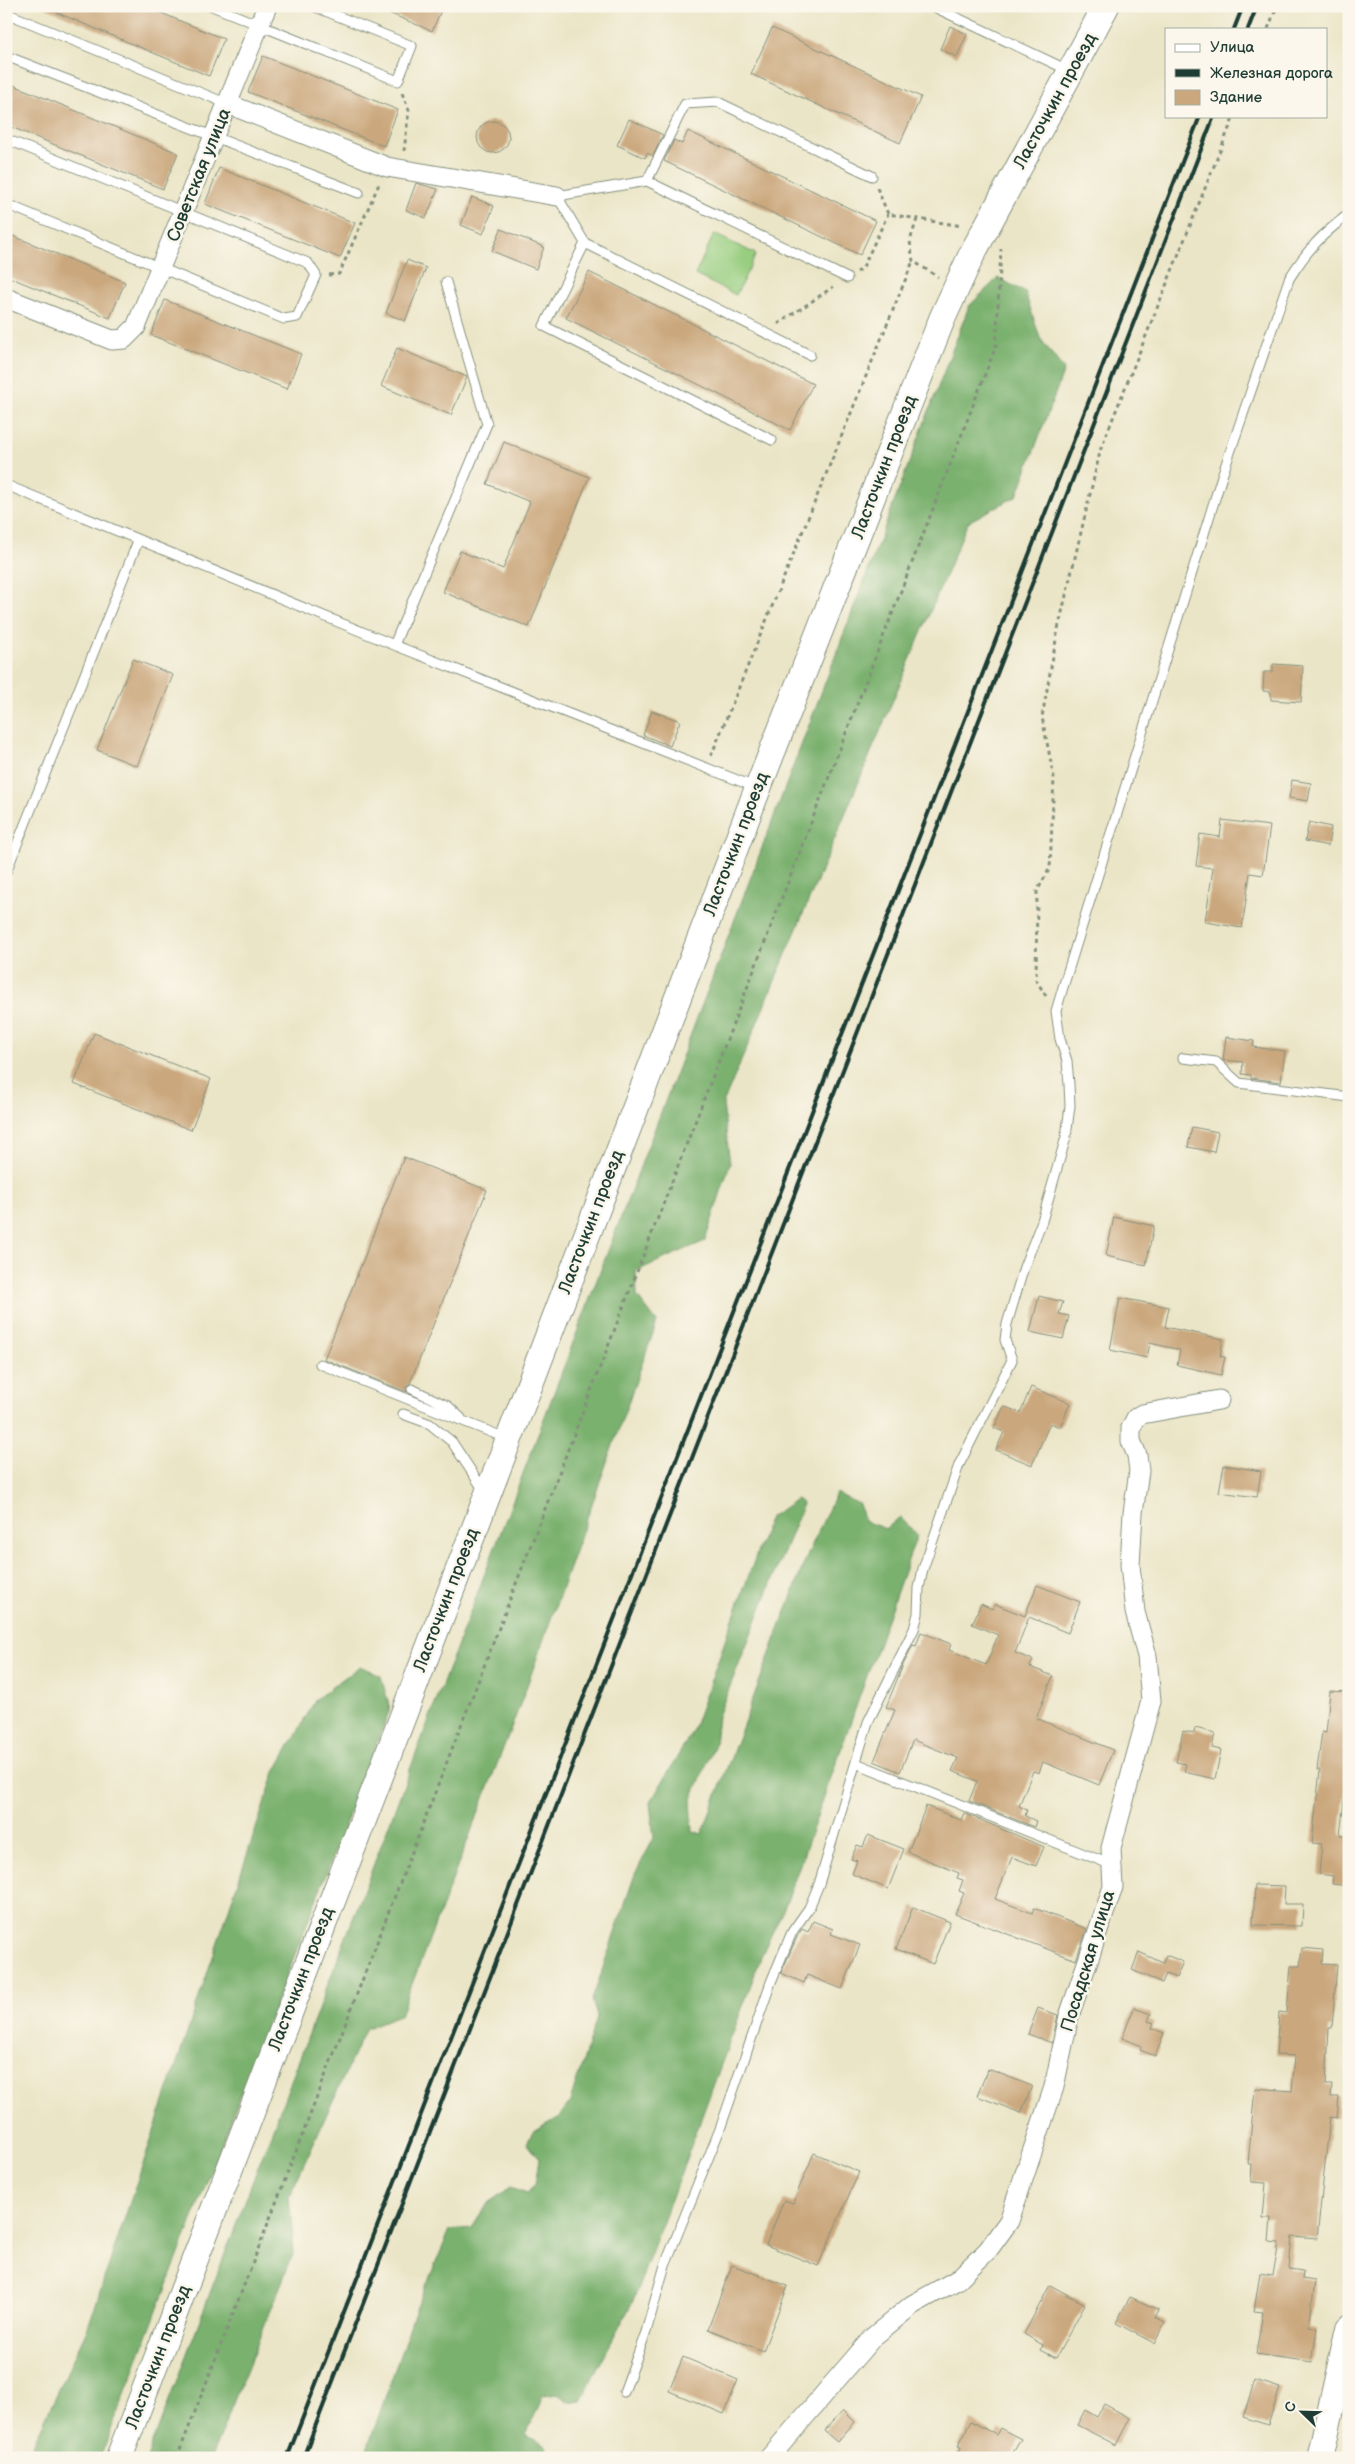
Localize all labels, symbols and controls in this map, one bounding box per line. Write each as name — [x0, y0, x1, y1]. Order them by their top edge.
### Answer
legend — [1165, 28, 1328, 118]
street label: Ласточкин проезд — [1009, 29, 1101, 173]
text: Улица — [1210, 38, 1255, 57]
text: Железная дорога — [1210, 64, 1333, 83]
text: Здание — [1210, 88, 1262, 107]
street label: Советская улица — [163, 105, 236, 245]
street label: Ласточкин проезд — [847, 392, 921, 543]
street label: Ласточкин проезд — [699, 769, 773, 920]
street label: Ласточкин проезд — [554, 1147, 628, 1298]
street label: Ласточкин проезд — [409, 1525, 483, 1676]
street label: Посадская улица — [1057, 1887, 1120, 2034]
street label: Ласточкин проезд — [264, 1904, 338, 2055]
street label: Ласточкин проезд — [121, 2282, 195, 2433]
north arrow — [1278, 2386, 1328, 2436]
text: С — [1281, 2399, 1300, 2415]

